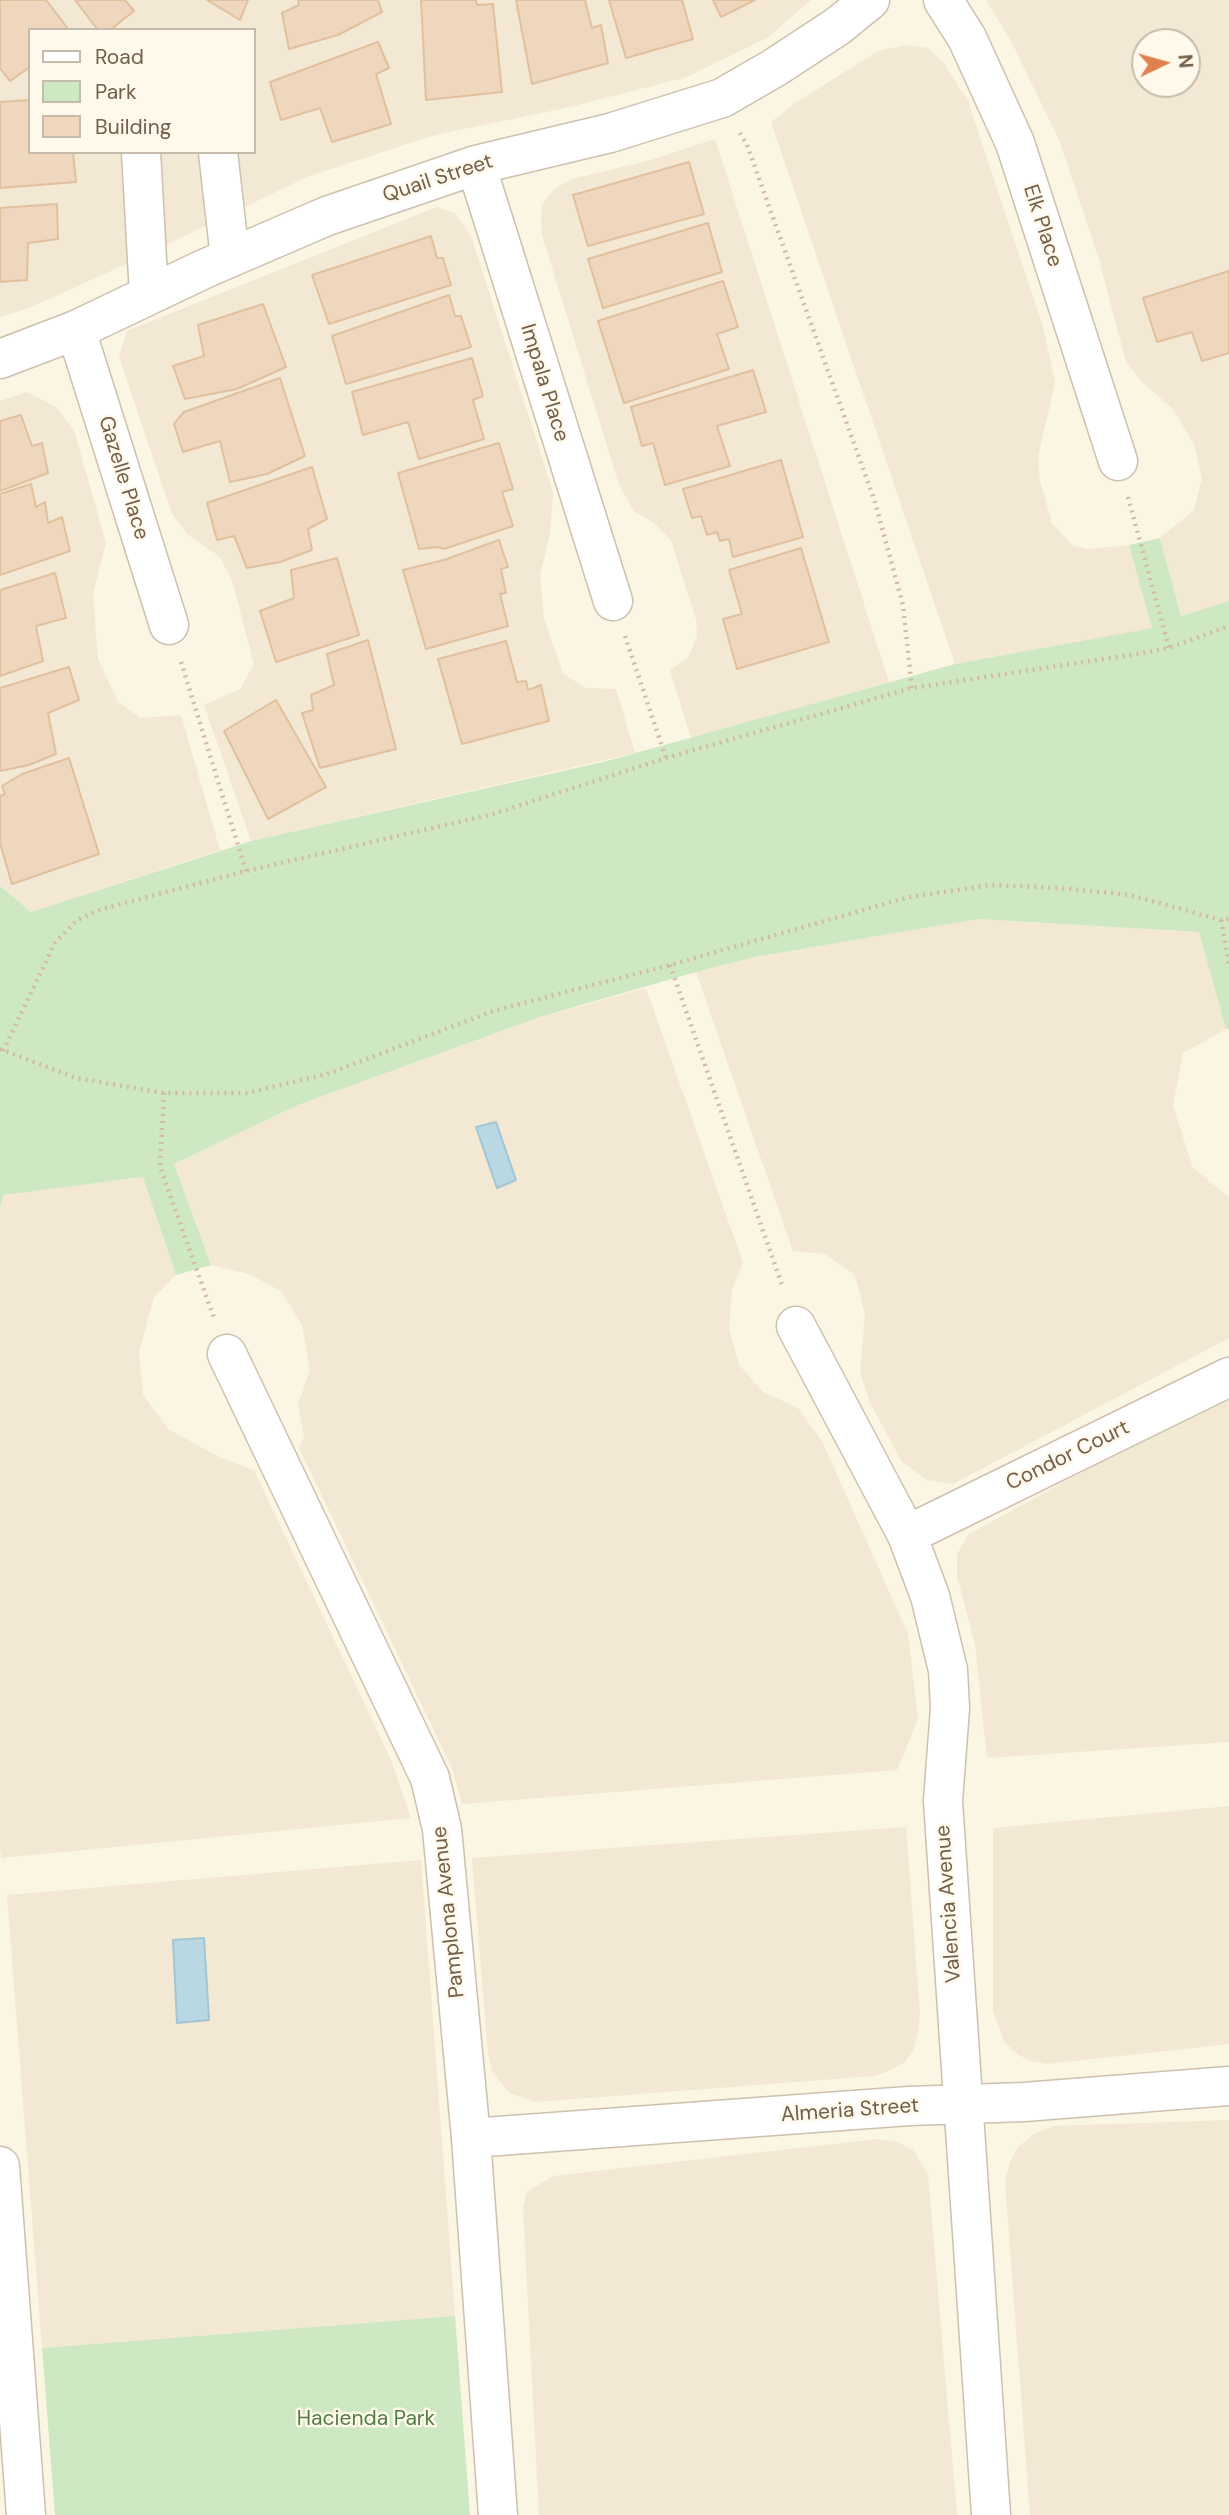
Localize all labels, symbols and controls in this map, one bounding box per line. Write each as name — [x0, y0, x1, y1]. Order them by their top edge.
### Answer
legend — [28, 28, 256, 154]
north arrow — [1131, 28, 1201, 98]
text: Road — [95, 43, 144, 71]
text: N — [1172, 53, 1198, 69]
text: Park — [95, 78, 136, 106]
text: Building — [95, 113, 171, 141]
street label: Quail Street — [380, 149, 496, 209]
street label: Elk Place — [1017, 182, 1067, 270]
street label: Impala Place — [514, 321, 574, 445]
street label: Gazelle Place — [92, 413, 154, 543]
street label: Condor Court — [1002, 1415, 1134, 1497]
street label: Valencia Avenue — [931, 1824, 967, 1984]
street label: Pamplona Avenue — [427, 1825, 471, 1999]
street label: Almeria Street — [780, 2094, 920, 2128]
park label: Hacienda Park — [297, 2406, 435, 2432]

